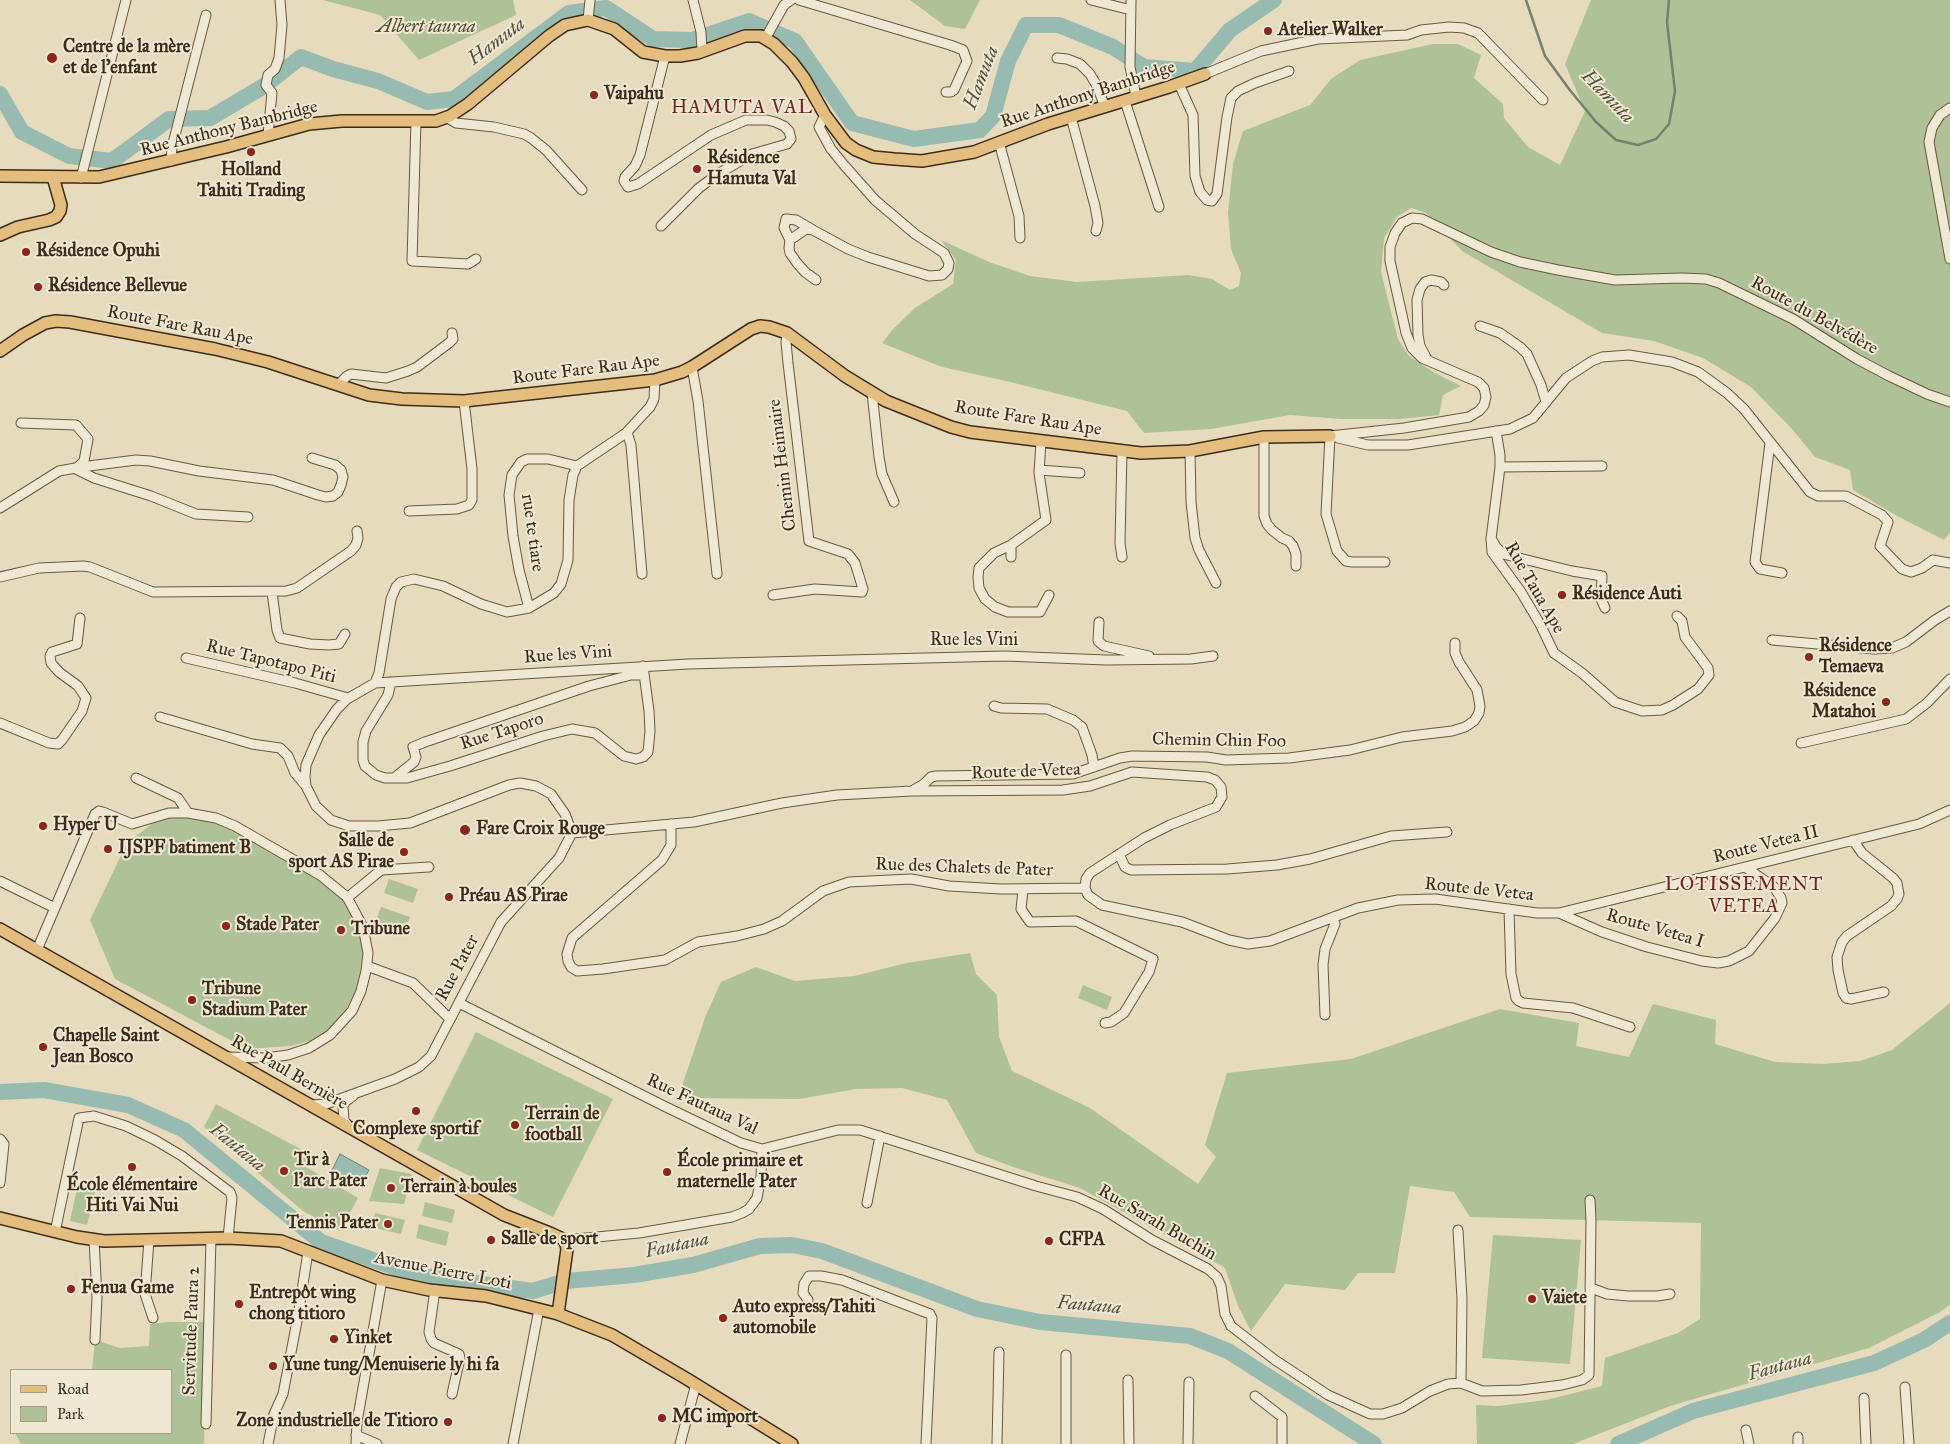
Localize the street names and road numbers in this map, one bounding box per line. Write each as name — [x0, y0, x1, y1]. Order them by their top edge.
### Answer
street label: Rue Anthony Bambridge — [998, 57, 1178, 133]
street label: Rue Anthony Bambridge — [138, 96, 320, 162]
street label: Route du Belvédère — [1747, 272, 1881, 360]
street label: Route Fare Rau Ape — [105, 301, 255, 351]
street label: Route Fare Rau Ape — [511, 350, 661, 390]
street label: Route Fare Rau Ape — [953, 397, 1103, 441]
street label: Chemin Heimaire — [764, 398, 802, 532]
street label: rue te tiare — [516, 493, 548, 573]
street label: Rue Taua Ape — [1499, 538, 1569, 638]
street label: Rue les Vini — [930, 630, 1018, 652]
street label: Rue Tapotapo Piti — [204, 635, 338, 689]
street label: Rue les Vini — [523, 641, 613, 669]
street label: Rue Taporo — [458, 708, 546, 756]
street label: Chemin Chin Foo — [1152, 729, 1286, 753]
street label: Route de Vetea — [971, 759, 1081, 785]
street label: Route Vetea II — [1711, 821, 1821, 869]
street label: Rue des Chalets de Pater — [875, 854, 1053, 882]
street label: Route de Vetea — [1423, 874, 1535, 906]
street label: Route Vetea I — [1604, 905, 1706, 953]
street label: Rue Pater — [432, 931, 484, 1005]
street label: Rue Paul Bernière — [227, 1031, 351, 1115]
street label: Rue Fautaua Val — [643, 1070, 761, 1140]
street label: Rue Sarah Buchin — [1094, 1180, 1220, 1266]
street label: Avenue Pierre Loti — [373, 1247, 513, 1295]
street label: Servitude Paura 2 — [179, 1266, 205, 1396]

